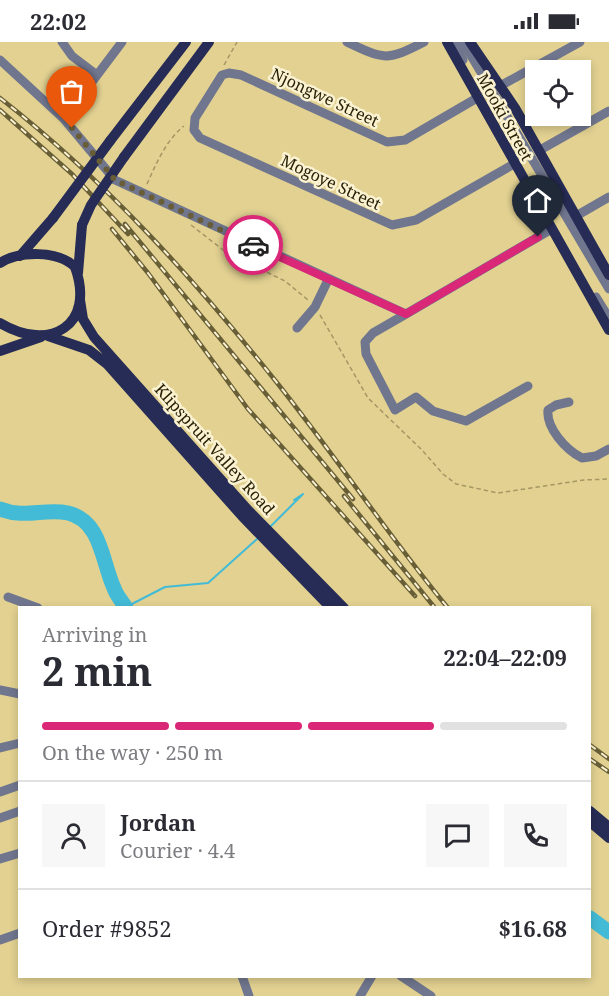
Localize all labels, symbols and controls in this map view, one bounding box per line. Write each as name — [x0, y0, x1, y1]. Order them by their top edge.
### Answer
text: 22:02 — [30, 6, 86, 36]
map controls — [525, 60, 591, 126]
button: locate — [525, 60, 591, 126]
street label: Njongwe Street — [268, 62, 383, 132]
pin — [46, 66, 97, 128]
street label: Mooki Street — [472, 69, 538, 165]
icon: bag — [55, 75, 88, 108]
street label: Mogoye Street — [277, 149, 385, 215]
pin — [512, 175, 563, 237]
icon: home — [521, 184, 554, 217]
courier — [223, 215, 283, 275]
icon: car — [237, 229, 270, 262]
street label: Klipspruit Valley Road — [150, 379, 280, 520]
text: Arriving in — [42, 621, 147, 648]
text: 22:04–22:09 — [443, 642, 567, 672]
text: 2 min — [42, 644, 152, 697]
text: On the way · 250 m — [42, 739, 223, 766]
button: person — [42, 804, 105, 867]
button: chat — [426, 804, 489, 867]
button: phone — [504, 804, 567, 867]
text: Jordan — [120, 807, 196, 837]
text: Courier · 4.4 — [120, 837, 235, 864]
text: Order #9852 — [42, 913, 172, 943]
text: $16.68 — [498, 913, 567, 943]

